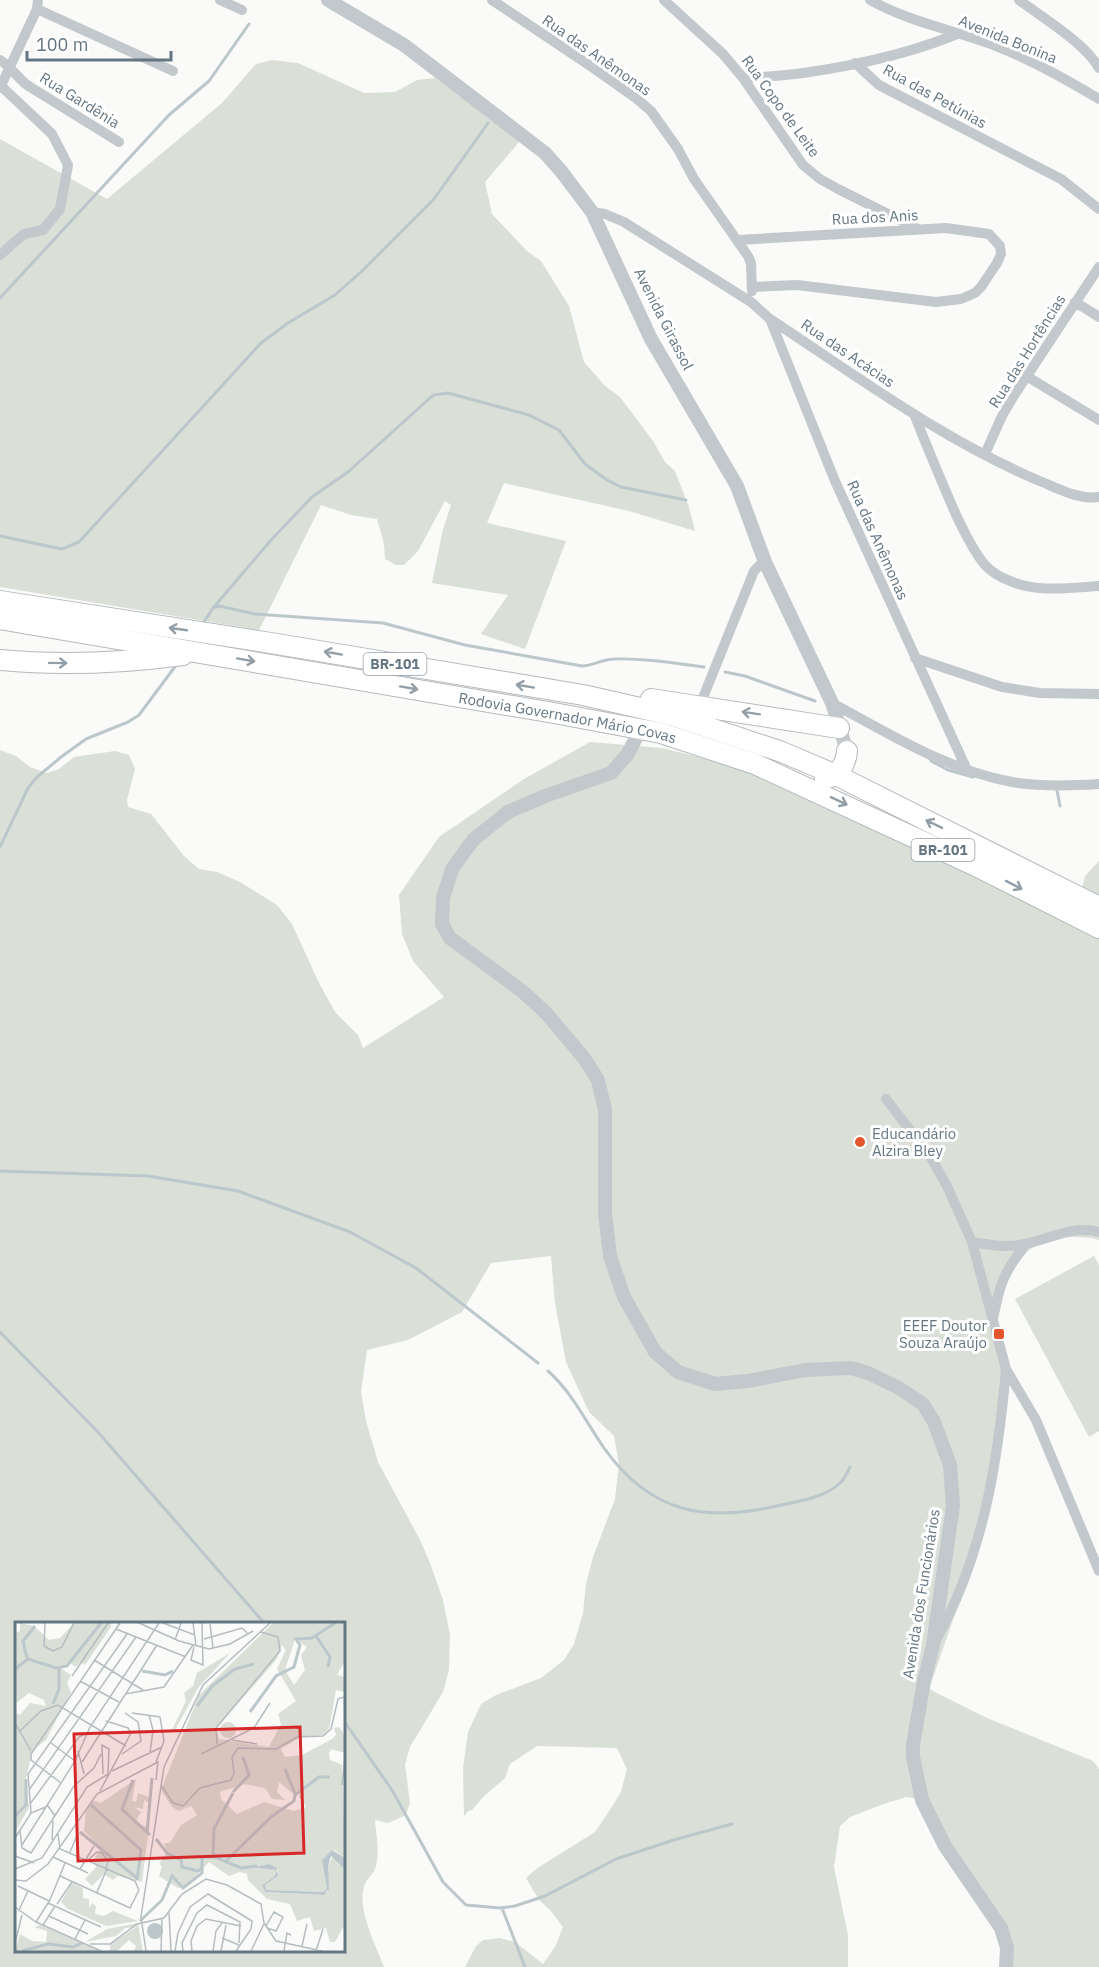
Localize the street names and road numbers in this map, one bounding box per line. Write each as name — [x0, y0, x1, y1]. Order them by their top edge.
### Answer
street label: Rua das Anêmonas — [539, 10, 655, 100]
street label: Avenida Bonina — [956, 11, 1060, 67]
street label: Rua Copo de Leite — [738, 51, 824, 161]
street label: Rua das Petúnias — [880, 60, 990, 132]
street label: Rua Gardênia — [36, 68, 124, 132]
street label: Rua dos Anis — [831, 205, 919, 229]
street label: Avenida Girassol — [630, 265, 698, 373]
street label: Rua das Hortências — [984, 291, 1070, 411]
street label: Rua das Acácias — [797, 315, 899, 391]
street label: Rua das Anêmonas — [843, 477, 913, 603]
road number: BR-101 — [364, 653, 426, 675]
street label: Rodovia Governador Mário Covas — [457, 687, 679, 747]
road number: BR-101 — [912, 839, 974, 861]
street label: Avenida dos Funcionários — [898, 1508, 944, 1680]

